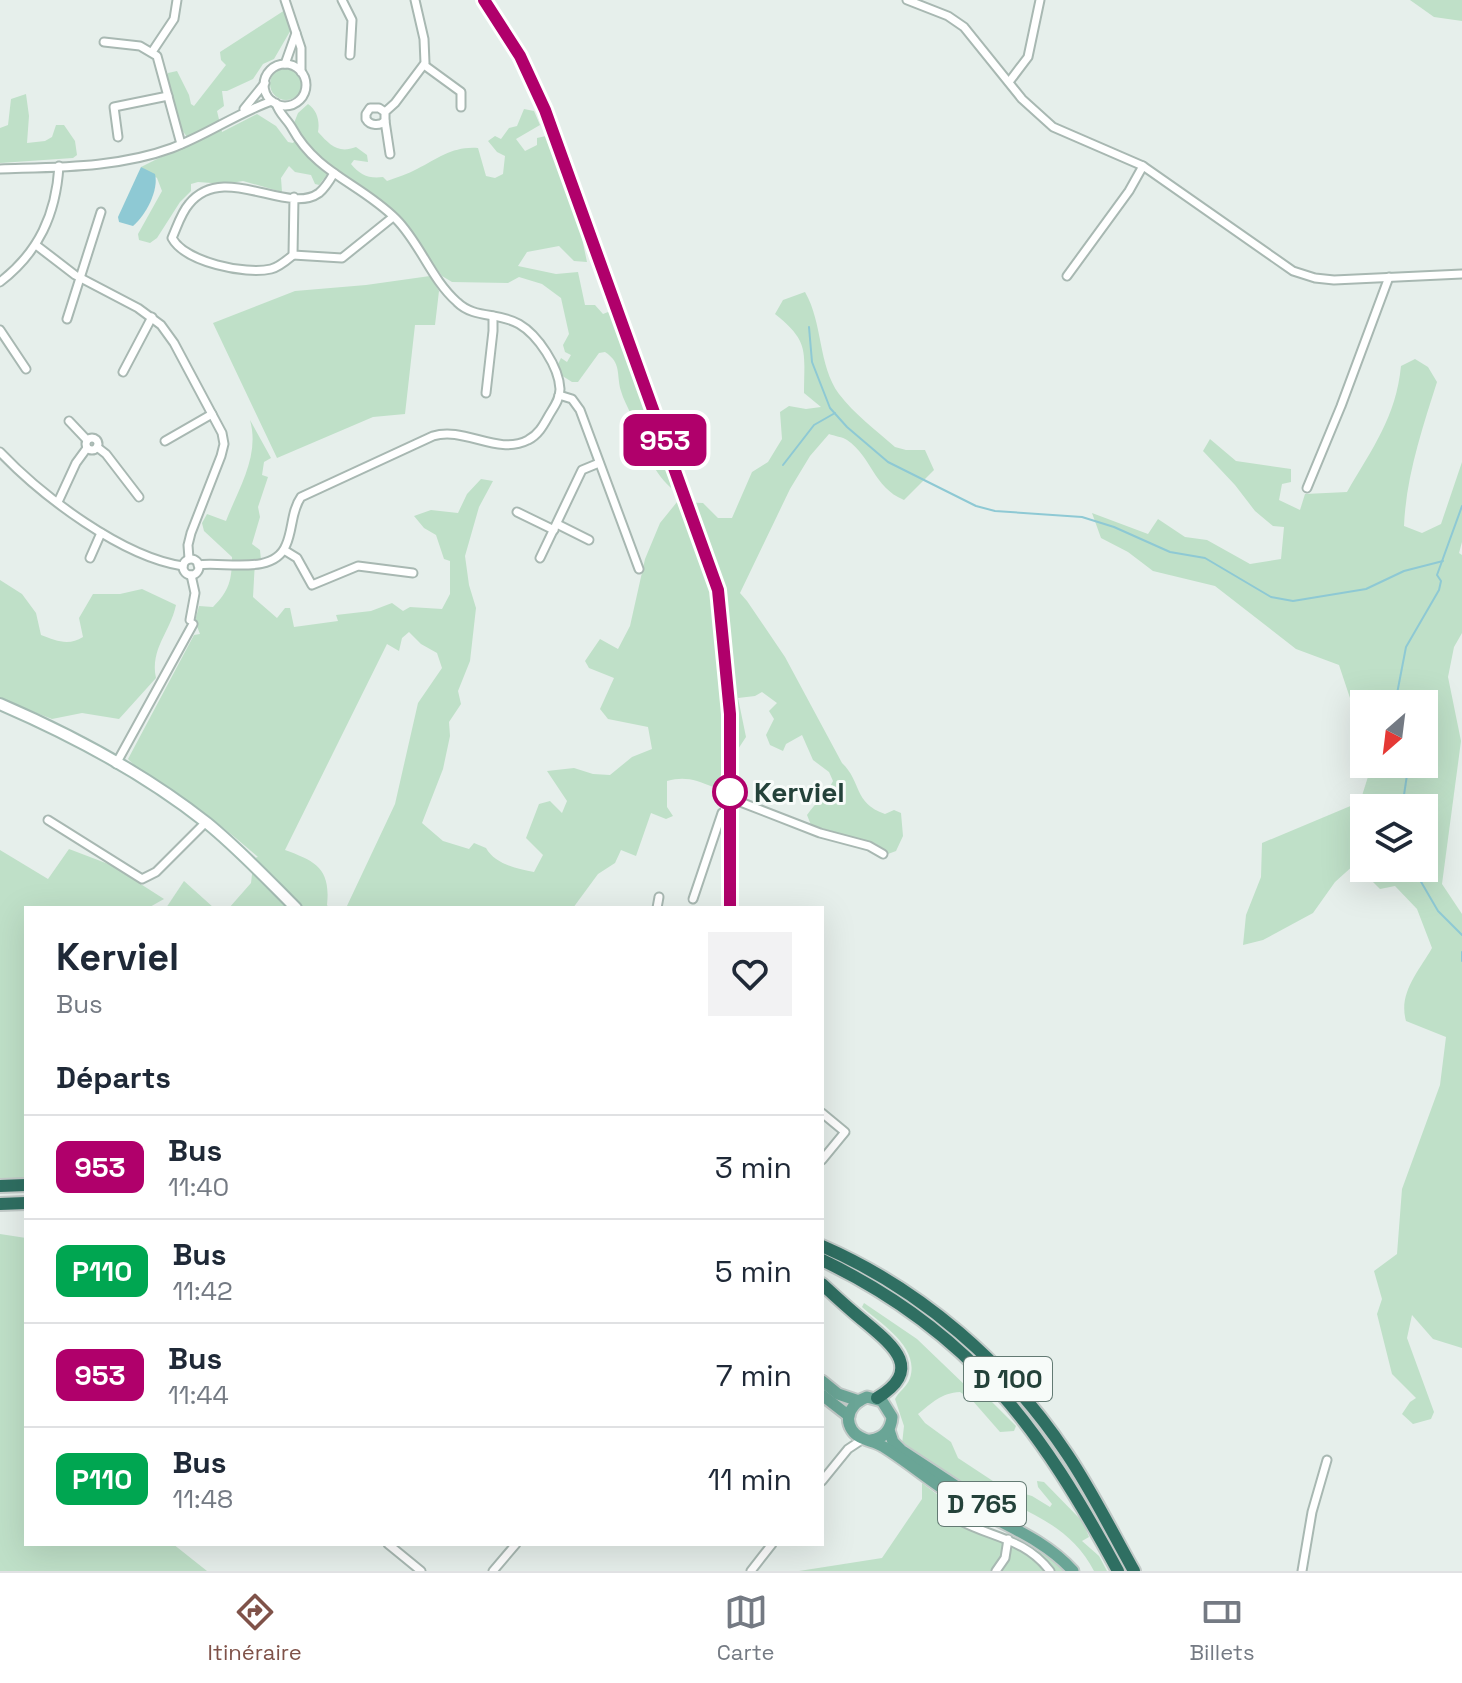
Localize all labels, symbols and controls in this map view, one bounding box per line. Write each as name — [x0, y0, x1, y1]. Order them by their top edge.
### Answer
line badge: 953 — [619, 414, 711, 466]
text: 953 — [639, 422, 691, 458]
north arrow — [1350, 690, 1438, 778]
map controls — [1350, 690, 1438, 882]
place label: Kerviel — [754, 774, 845, 810]
marker: Kerviel — [713, 775, 747, 809]
button: layers — [1350, 794, 1438, 882]
button: heart — [708, 932, 792, 1016]
text: Kerviel — [56, 933, 179, 981]
text: Bus — [56, 987, 103, 1021]
text: Départs — [56, 1058, 171, 1097]
text: Bus — [168, 1131, 222, 1170]
text: 3 min — [715, 1148, 792, 1187]
text: 953 — [74, 1149, 126, 1185]
text: 11:40 — [168, 1170, 229, 1204]
text: Bus — [172, 1235, 227, 1274]
text: 5 min — [715, 1252, 792, 1291]
text: P110 — [72, 1253, 132, 1289]
text: 11:42 — [172, 1274, 233, 1308]
text: Bus — [168, 1339, 222, 1378]
text: 7 min — [716, 1356, 792, 1395]
text: 953 — [74, 1357, 126, 1393]
road number: D 100 — [964, 1357, 1052, 1401]
text: 11:44 — [168, 1378, 229, 1412]
text: Bus — [172, 1443, 227, 1482]
text: 11 min — [708, 1460, 792, 1499]
text: P110 — [72, 1461, 132, 1497]
text: 11:48 — [172, 1482, 233, 1516]
road number: D 765 — [938, 1482, 1026, 1526]
tab: Itinéraire — [207, 1590, 302, 1666]
tab: Carte — [717, 1590, 775, 1666]
tab: Billets — [1189, 1590, 1255, 1666]

